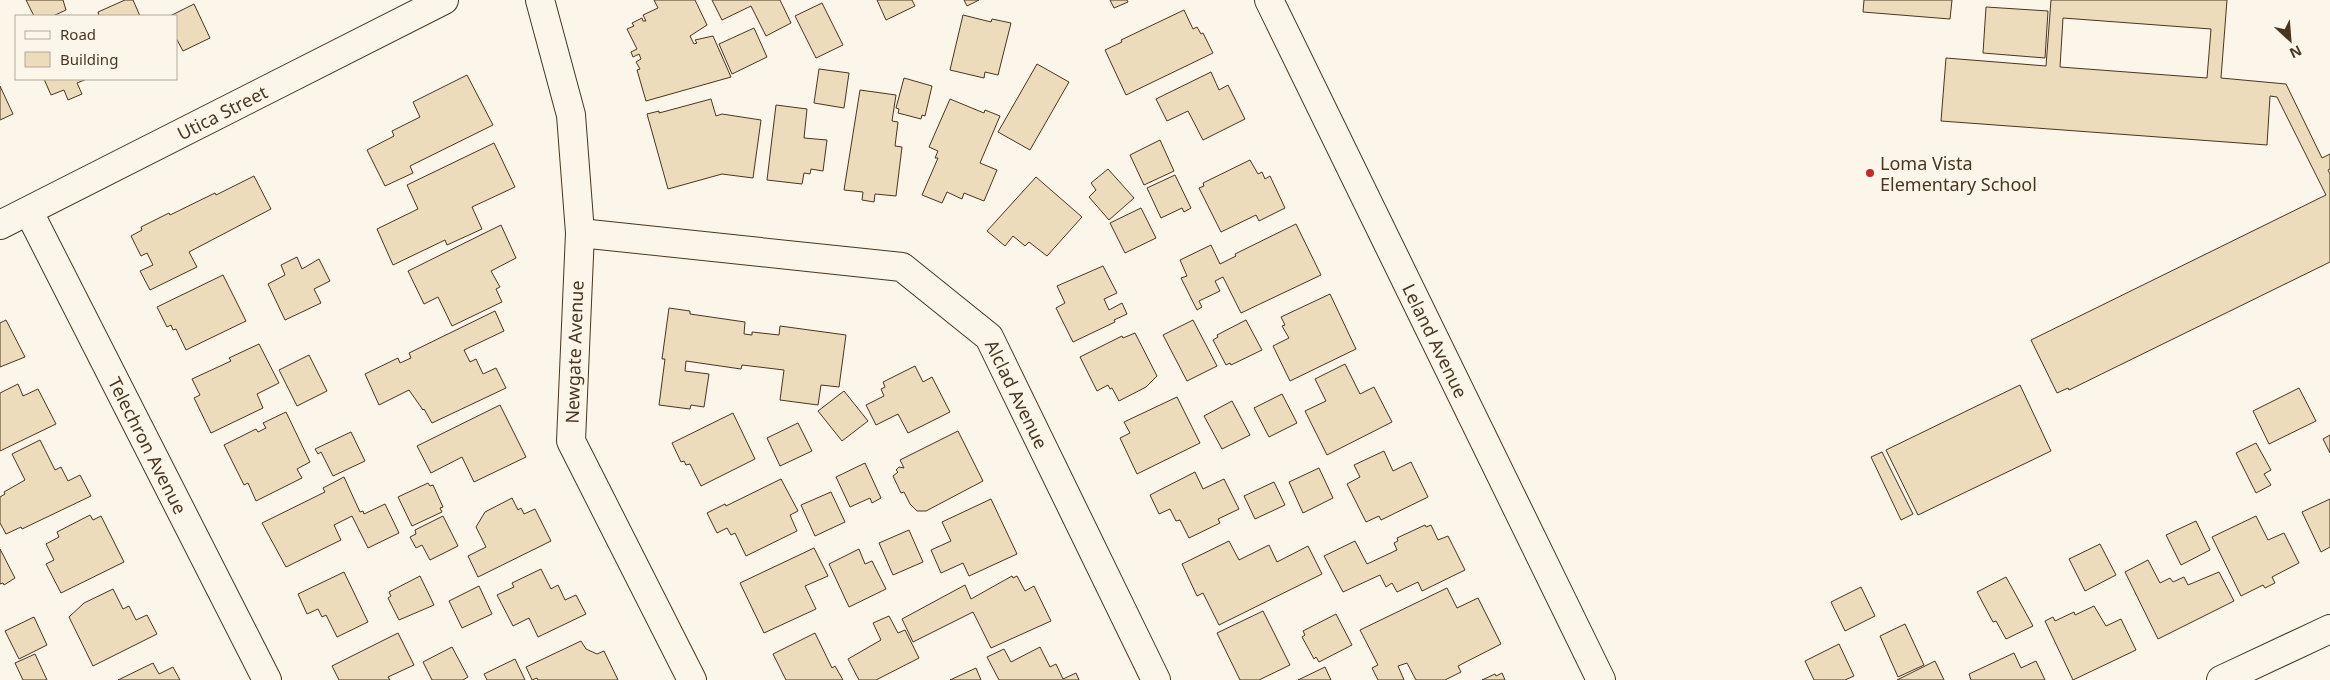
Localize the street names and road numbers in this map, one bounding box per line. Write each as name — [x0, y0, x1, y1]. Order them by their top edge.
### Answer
street label: Utica Street — [173, 79, 272, 145]
street label: Leland Avenue — [1397, 279, 1473, 402]
street label: Newgate Avenue — [560, 280, 588, 424]
street label: Alclad Avenue — [980, 336, 1054, 453]
street label: Telechron Avenue — [103, 373, 193, 518]

